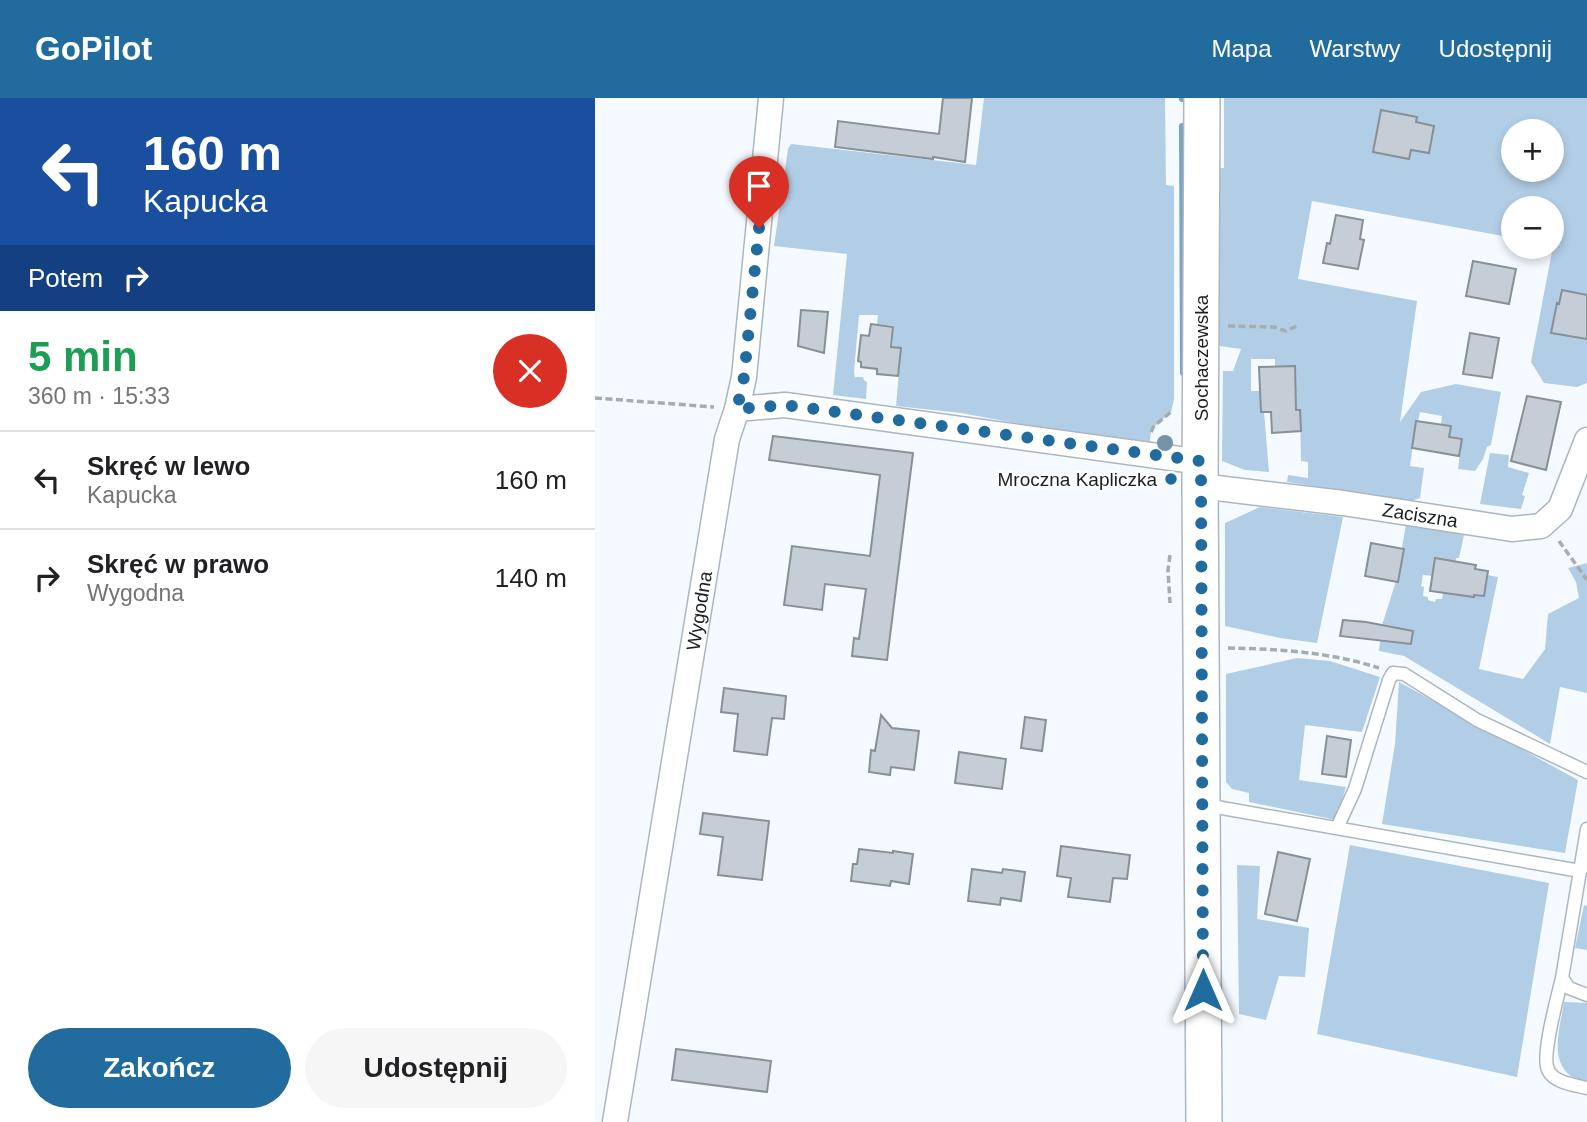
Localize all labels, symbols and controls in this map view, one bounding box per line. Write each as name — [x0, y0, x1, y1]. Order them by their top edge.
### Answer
text: GoPilot — [35, 30, 152, 67]
text: Mapa — [1211, 35, 1271, 62]
text: Warstwy — [1309, 35, 1401, 62]
text: Udostępnij — [1439, 35, 1552, 62]
map controls — [1501, 119, 1564, 259]
button: + — [1501, 119, 1564, 182]
icon: left — [28, 126, 119, 217]
text: 160 m — [143, 126, 282, 180]
pin — [729, 156, 789, 228]
icon: arrive — [740, 167, 778, 205]
text: Kapucka — [143, 183, 268, 219]
button: − — [1501, 196, 1564, 259]
icon: right — [117, 259, 155, 297]
text: Potem — [28, 263, 103, 293]
street label: Sochaczewska — [1191, 294, 1212, 421]
text: 5 min — [28, 333, 138, 380]
button: close — [493, 334, 567, 408]
text: 360 m · 15:33 — [28, 383, 170, 409]
text: Skręć w lewo — [87, 451, 250, 481]
icon: left — [28, 461, 66, 499]
text: 160 m — [495, 465, 567, 495]
place label: Mroczna Kapliczka — [998, 469, 1157, 490]
marker: Mroczna Kapliczka — [1163, 471, 1179, 487]
text: Kapucka — [87, 482, 177, 508]
street label: Zaciszna — [1381, 499, 1460, 531]
text: Skręć w prawo — [87, 549, 269, 579]
icon: right — [28, 559, 66, 597]
text: 140 m — [495, 563, 567, 593]
street label: Wygodna — [682, 569, 716, 652]
text: Wygodna — [87, 580, 184, 606]
position arrow — [1166, 953, 1240, 1027]
button: Zakończ — [28, 1028, 291, 1108]
button: Udostępnij — [305, 1028, 567, 1108]

